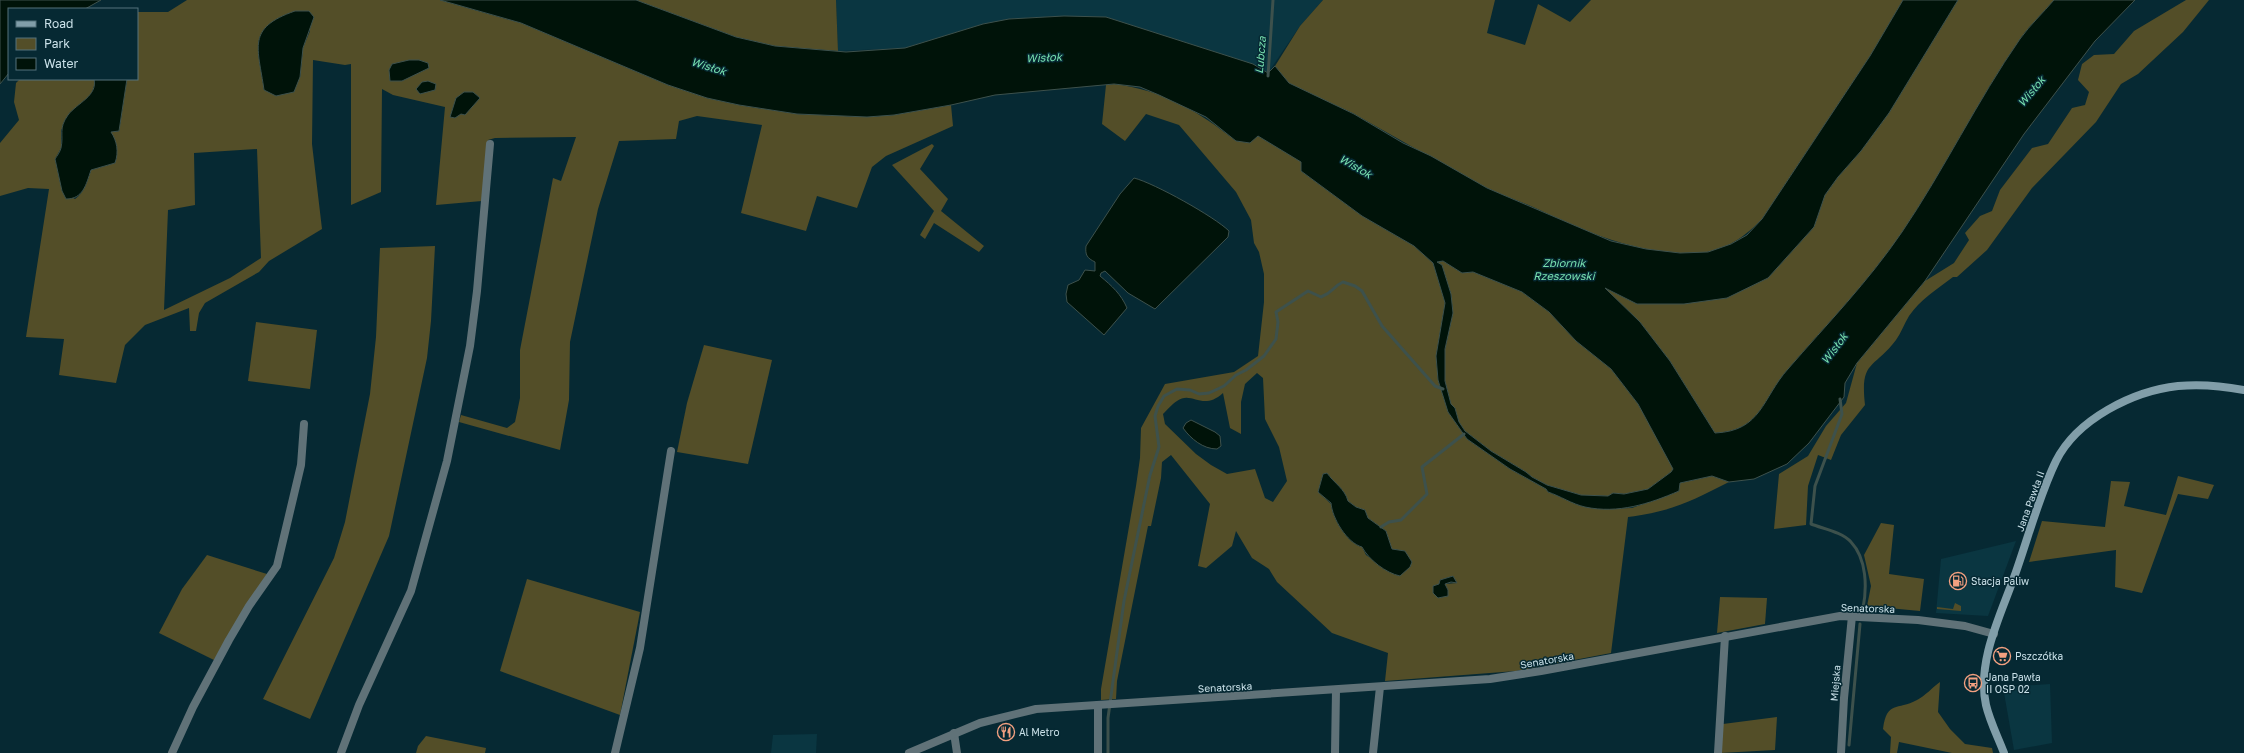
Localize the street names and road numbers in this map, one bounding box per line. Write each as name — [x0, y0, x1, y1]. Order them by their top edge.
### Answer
street label: Jana Pawła II — [2014, 469, 2046, 533]
street label: Senatorska — [1841, 601, 1895, 615]
street label: Senatorska — [1519, 649, 1575, 671]
street label: Miejska — [1827, 664, 1843, 702]
street label: Senatorska — [1198, 680, 1252, 694]

